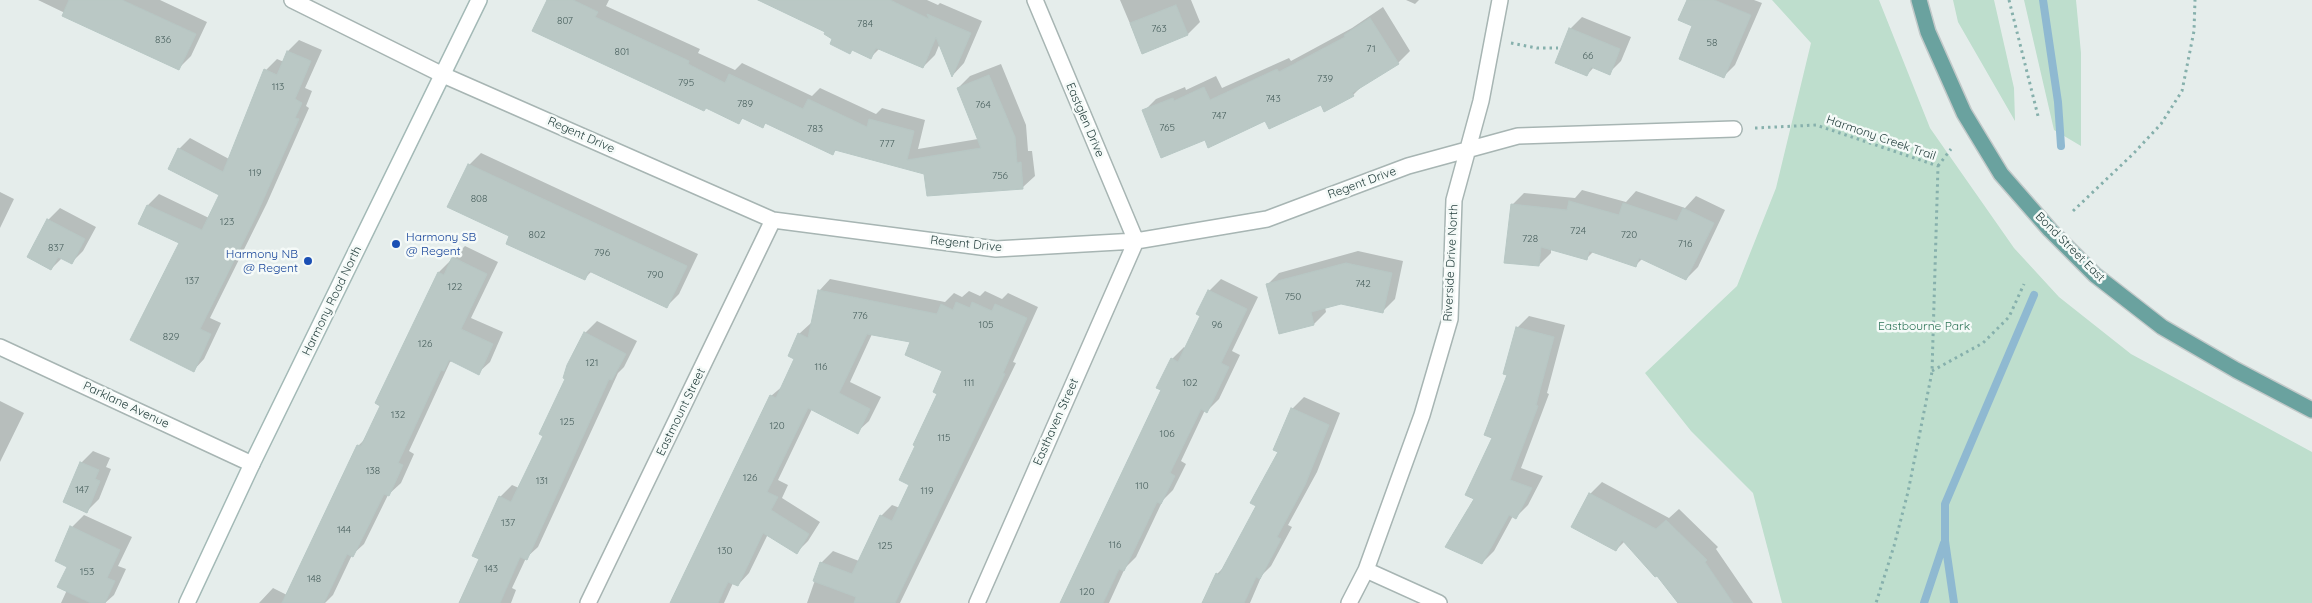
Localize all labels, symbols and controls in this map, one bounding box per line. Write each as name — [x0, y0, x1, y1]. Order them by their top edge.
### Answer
house number: 807 — [557, 15, 573, 27]
house number: 784 — [857, 18, 873, 30]
house number: 763 — [1151, 23, 1167, 35]
house number: 836 — [155, 34, 171, 46]
house number: 58 — [1707, 37, 1717, 49]
house number: 71 — [1366, 43, 1376, 55]
house number: 801 — [614, 46, 630, 58]
house number: 66 — [1583, 50, 1593, 62]
house number: 739 — [1317, 73, 1333, 85]
house number: 795 — [678, 77, 694, 89]
street label: Eastglen Drive — [1063, 80, 1107, 160]
house number: 113 — [272, 81, 284, 93]
house number: 743 — [1265, 93, 1281, 105]
house number: 789 — [737, 98, 753, 110]
house number: 764 — [975, 99, 991, 111]
house number: 747 — [1212, 110, 1226, 122]
street label: Harmony Creek Trail — [1824, 113, 1938, 163]
street label: Regent Drive — [545, 114, 617, 156]
house number: 765 — [1159, 122, 1175, 134]
house number: 783 — [807, 123, 823, 135]
house number: 777 — [879, 138, 895, 150]
street label: Regent Drive — [1326, 164, 1398, 202]
house number: 119 — [249, 167, 261, 179]
house number: 756 — [992, 170, 1008, 182]
house number: 808 — [471, 193, 487, 205]
street label: Riverside Drive North — [1441, 204, 1461, 322]
street label: Bond Street East — [2032, 209, 2108, 285]
house number: 123 — [220, 216, 234, 228]
house number: 724 — [1570, 225, 1586, 237]
house number: 802 — [529, 229, 545, 241]
house number: 720 — [1621, 229, 1637, 241]
place label: Harmony SB @ Regent — [406, 230, 476, 258]
street label: Regent Drive — [929, 233, 1003, 255]
house number: 728 — [1522, 233, 1538, 245]
marker: Harmony SB @ Regent — [390, 238, 402, 250]
house number: 716 — [1678, 238, 1692, 250]
house number: 837 — [48, 242, 64, 254]
street label: Harmony Road North — [299, 244, 365, 358]
place label: Harmony NB @ Regent — [226, 247, 298, 275]
house number: 796 — [594, 247, 610, 259]
marker: Harmony NB @ Regent — [302, 255, 314, 267]
house number: 790 — [647, 269, 663, 281]
house number: 137 — [185, 275, 199, 287]
house number: 742 — [1355, 278, 1371, 290]
house number: 122 — [448, 281, 462, 293]
house number: 750 — [1285, 291, 1301, 303]
house number: 776 — [852, 310, 868, 322]
house number: 105 — [978, 319, 994, 331]
house number: 96 — [1212, 319, 1222, 331]
park label: Eastbourne Park — [1878, 319, 1970, 333]
house number: 829 — [163, 331, 179, 343]
house number: 126 — [418, 338, 432, 350]
house number: 121 — [586, 357, 598, 369]
house number: 116 — [815, 361, 827, 373]
street label: Eastmount Street — [654, 366, 708, 458]
street label: Easthaven Street — [1030, 376, 1082, 468]
house number: 111 — [963, 377, 975, 389]
house number: 102 — [1182, 377, 1198, 389]
street label: Parklane Avenue — [81, 379, 171, 431]
house number: 132 — [391, 409, 405, 421]
house number: 125 — [560, 416, 574, 428]
house number: 120 — [769, 420, 785, 432]
house number: 106 — [1159, 428, 1175, 440]
house number: 115 — [938, 432, 950, 444]
house number: 138 — [366, 465, 380, 477]
house number: 126 — [743, 472, 757, 484]
house number: 131 — [536, 475, 548, 487]
house number: 110 — [1135, 480, 1149, 492]
house number: 147 — [75, 484, 89, 496]
house number: 119 — [921, 485, 933, 497]
house number: 137 — [501, 517, 515, 529]
house number: 144 — [337, 524, 351, 536]
house number: 116 — [1109, 539, 1121, 551]
house number: 125 — [878, 540, 892, 552]
house number: 130 — [718, 545, 732, 557]
house number: 143 — [484, 563, 498, 575]
house number: 153 — [80, 566, 94, 578]
house number: 148 — [307, 573, 321, 585]
house number: 120 — [1079, 586, 1095, 598]

